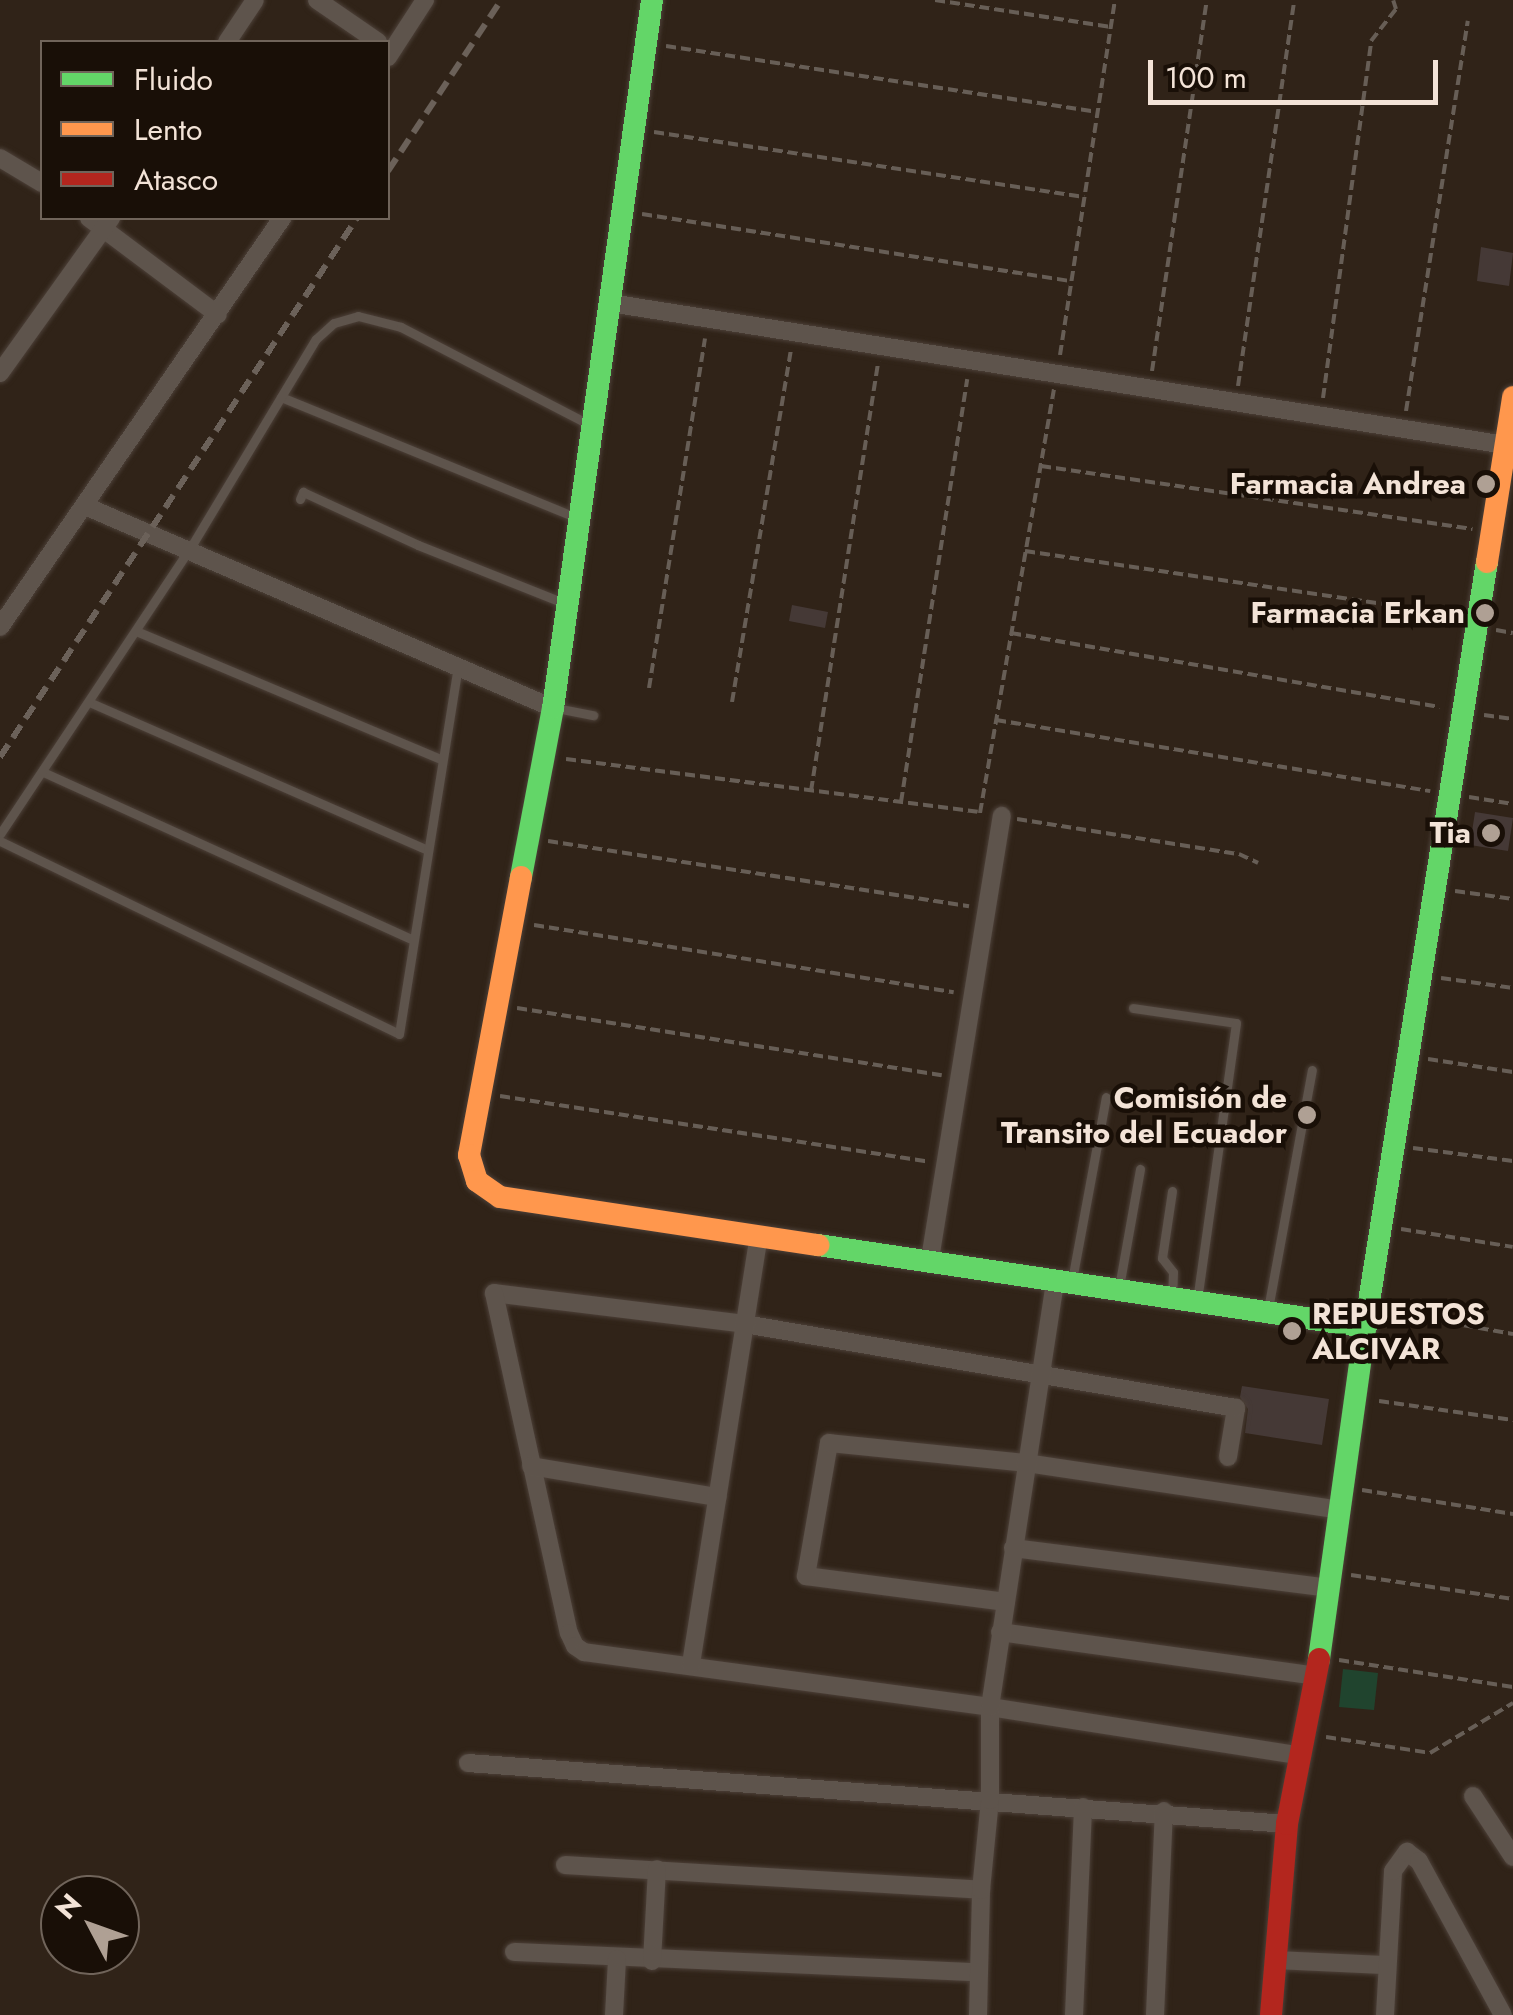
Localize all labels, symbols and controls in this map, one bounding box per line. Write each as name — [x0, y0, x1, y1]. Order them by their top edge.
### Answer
legend — [40, 40, 390, 220]
scale bar — [1153, 40, 1443, 102]
text: 100 m — [1165, 56, 1247, 99]
text: Fluido — [134, 58, 213, 101]
text: Lento — [134, 108, 202, 151]
text: Atasco — [134, 158, 218, 201]
place label: Farmacia Andrea — [1230, 466, 1466, 502]
marker: Farmacia Andrea — [1475, 473, 1497, 495]
place label: Farmacia Erkan — [1251, 595, 1465, 631]
marker: Farmacia Erkan — [1474, 602, 1496, 624]
place label: Tia — [1430, 815, 1471, 851]
marker: Tia — [1480, 822, 1502, 844]
place label: Comisión de Transito del Ecuador — [1001, 1080, 1287, 1150]
marker: Comisión de Transito del Ecuador — [1296, 1104, 1318, 1126]
place label: REPUESTOS ALCIVAR — [1312, 1296, 1485, 1366]
marker: REPUESTOS ALCIVAR — [1281, 1320, 1303, 1342]
north arrow — [40, 1875, 140, 1975]
text: N — [46, 1884, 91, 1928]

